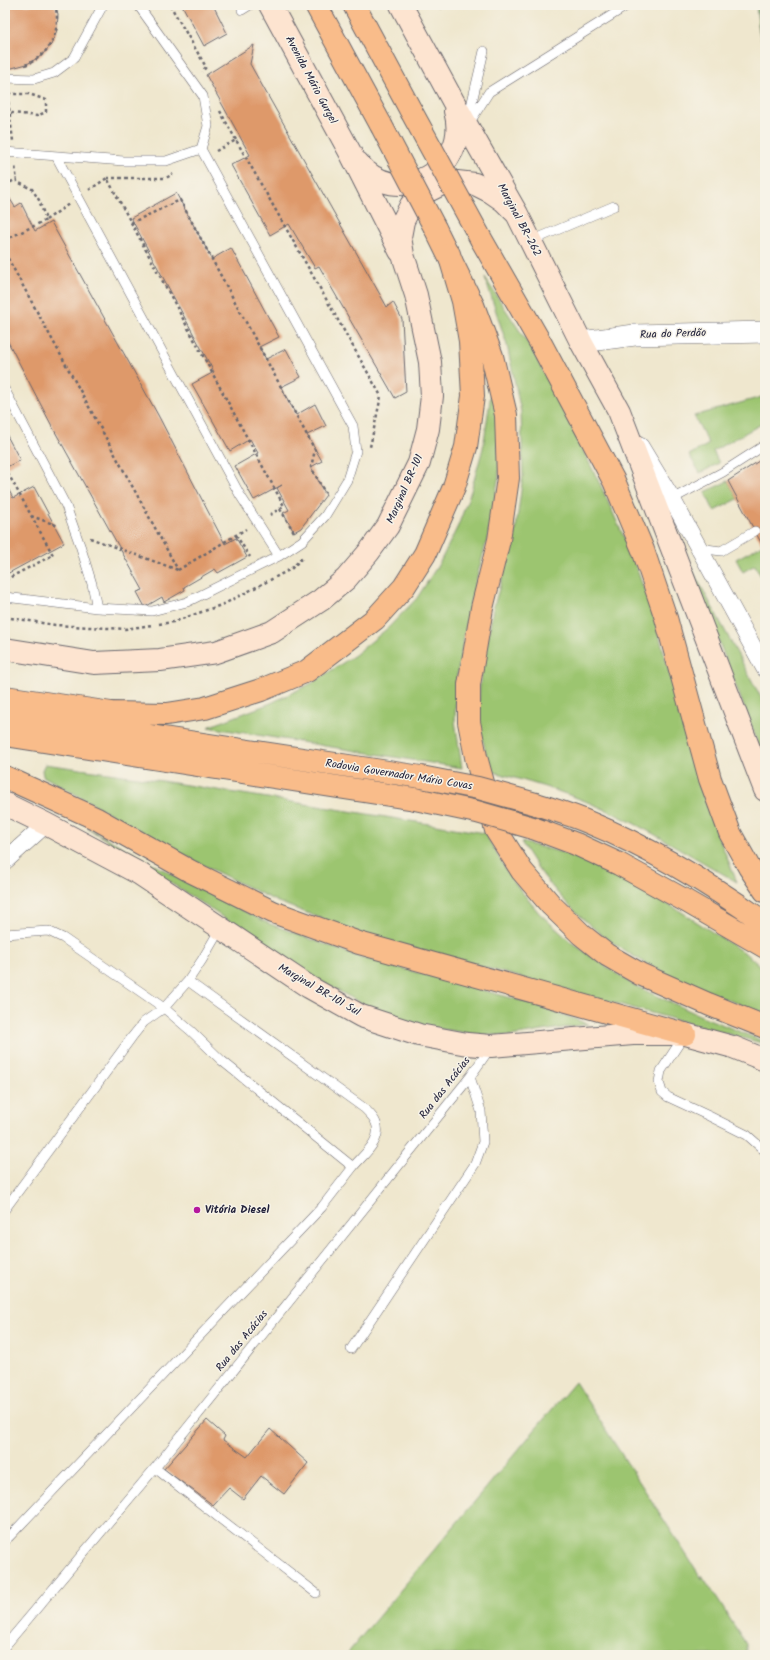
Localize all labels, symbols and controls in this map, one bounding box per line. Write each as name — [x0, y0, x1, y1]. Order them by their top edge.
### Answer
street label: Avenida Mário Gurgel — [280, 33, 342, 128]
street label: Marginal BR-262 — [492, 180, 546, 260]
street label: Rua do Perdão — [640, 324, 707, 344]
street label: Marginal BR-101 — [382, 451, 428, 527]
street label: Rodovia Governador Mário Covas — [324, 754, 474, 796]
street label: Marginal BR-101 Sul — [274, 959, 364, 1021]
street label: Rua das Acácias — [415, 1053, 475, 1123]
place label: Vitória Diesel — [205, 1201, 269, 1219]
marker: Vitória Diesel — [192, 1205, 202, 1215]
street label: Rua das Acácias — [211, 1306, 273, 1376]

